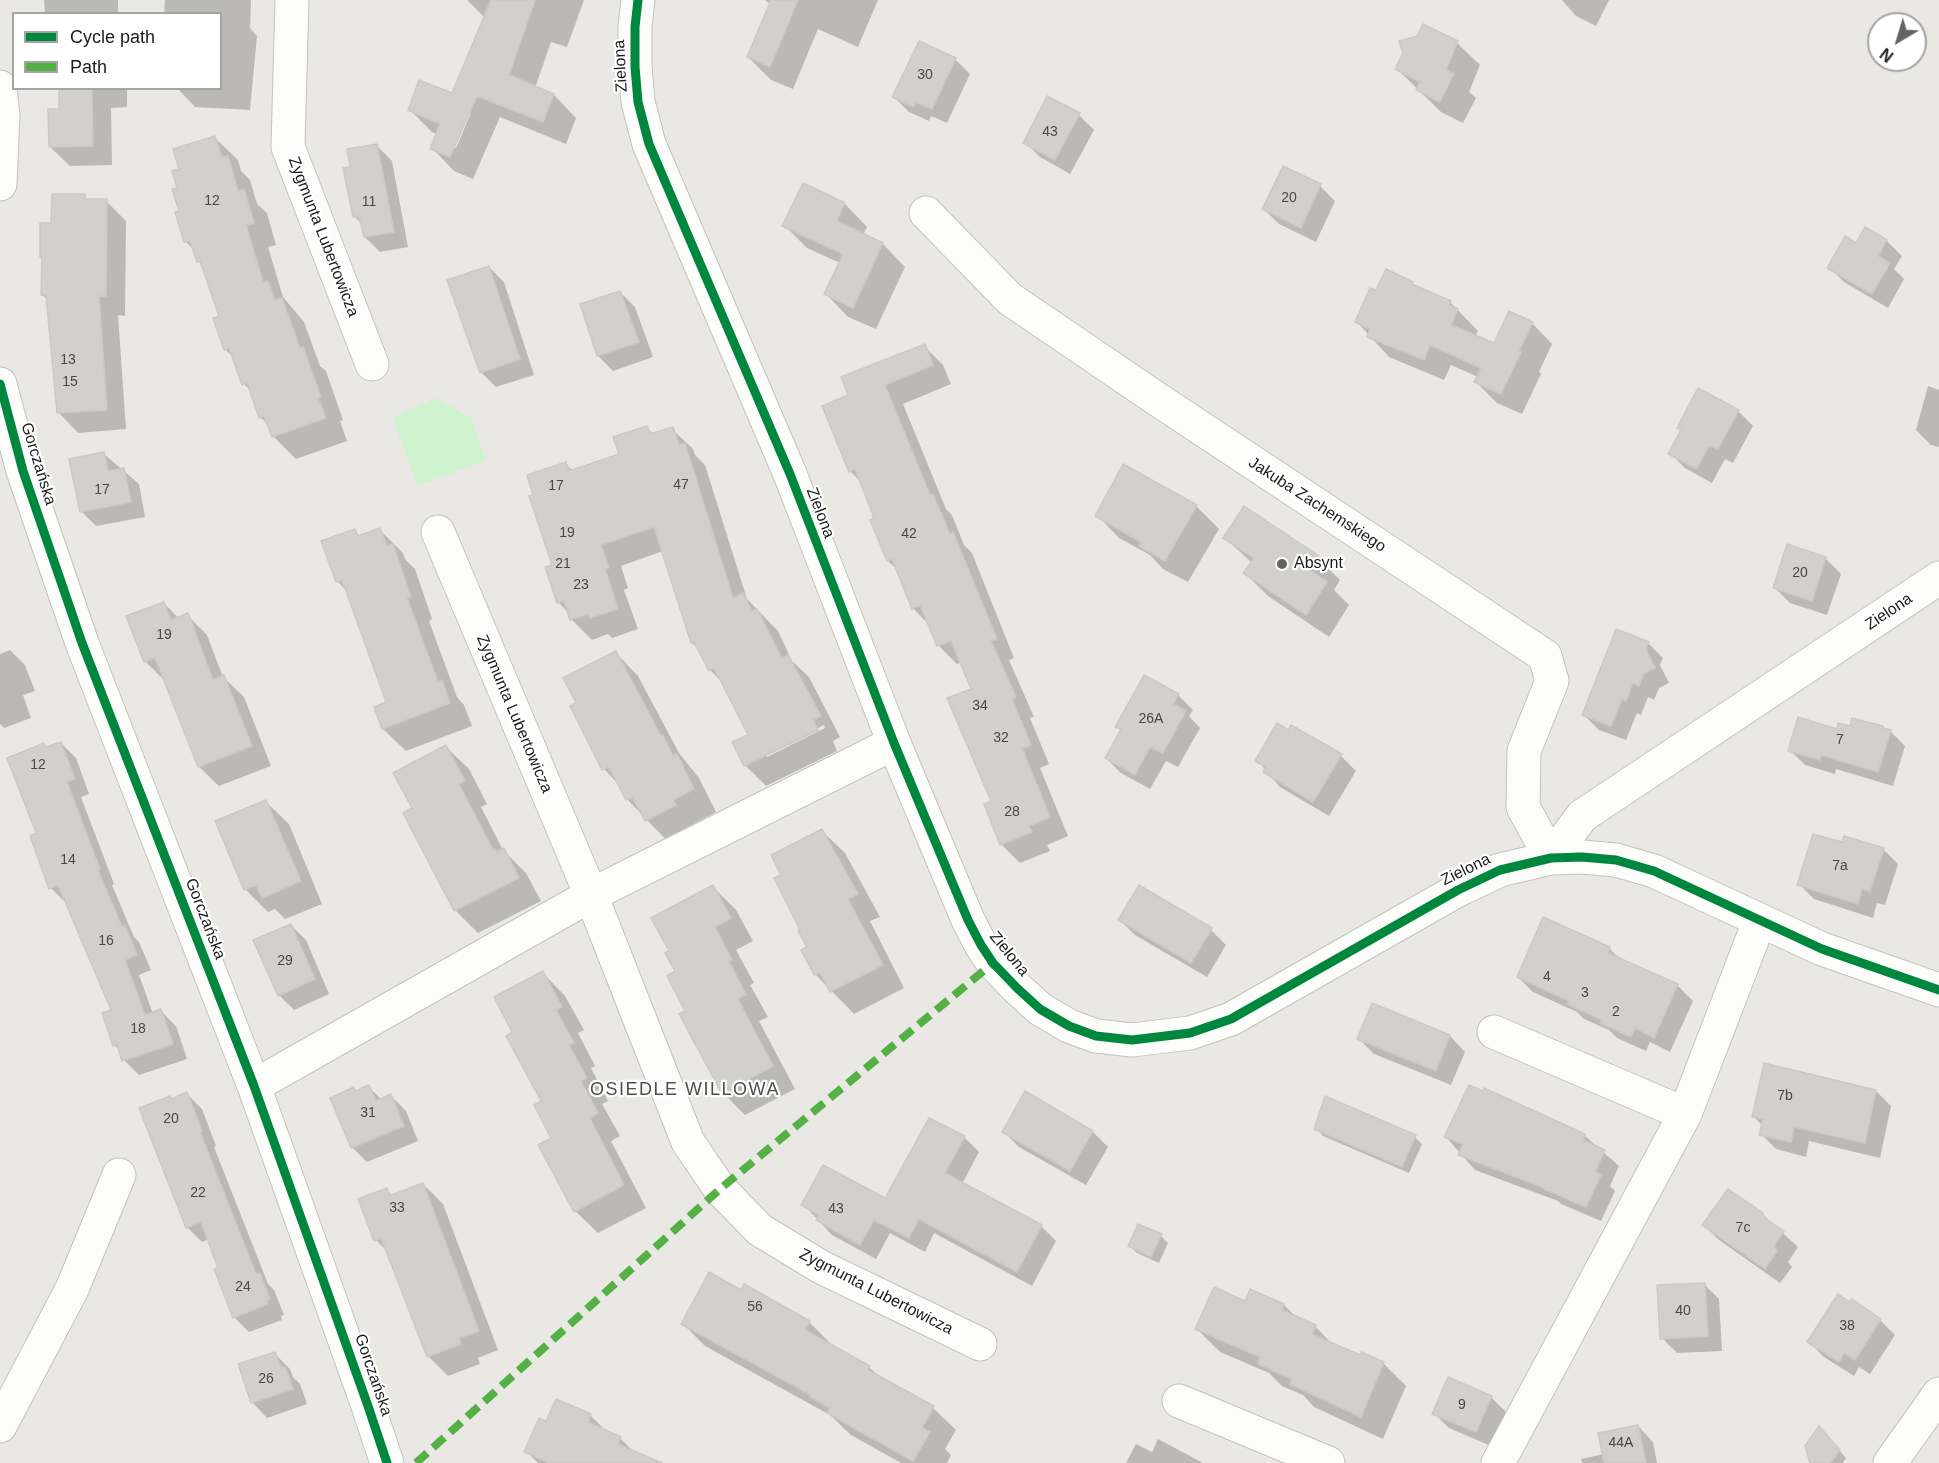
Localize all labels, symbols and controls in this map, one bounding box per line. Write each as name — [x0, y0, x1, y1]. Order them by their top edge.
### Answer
legend — [12, 12, 222, 90]
north arrow — [1867, 12, 1927, 72]
text: Cycle path — [70, 27, 155, 47]
street label: Zielona — [610, 39, 632, 93]
text: N — [1877, 45, 1897, 65]
text: Path — [70, 57, 107, 77]
house number: 30 — [917, 67, 933, 83]
house number: 43 — [1042, 124, 1058, 140]
street label: Zygmunta Lubertowicza — [284, 154, 362, 320]
house number: 20 — [1281, 190, 1297, 206]
house number: 12 — [204, 193, 220, 209]
house number: 11 — [362, 194, 376, 210]
house number: 13 — [60, 352, 76, 368]
house number: 15 — [62, 374, 78, 390]
street label: Gorczańska — [16, 420, 60, 508]
street label: Jakuba Zachemskiego — [1245, 453, 1389, 557]
house number: 47 — [673, 477, 689, 493]
house number: 17 — [548, 478, 564, 494]
house number: 17 — [94, 482, 110, 498]
street label: Zielona — [802, 485, 838, 541]
house number: 19 — [559, 525, 575, 541]
house number: 42 — [901, 526, 917, 542]
place label: Absynt — [1294, 554, 1343, 574]
house number: 21 — [555, 556, 571, 572]
marker: Absynt — [1275, 557, 1289, 571]
house number: 20 — [1792, 565, 1808, 581]
house number: 23 — [573, 577, 589, 593]
street label: Zielona — [1862, 589, 1916, 635]
house number: 19 — [156, 627, 172, 643]
street label: Zygmunta Lubertowicza — [472, 632, 556, 796]
house number: 34 — [972, 698, 988, 714]
house number: 26A — [1139, 711, 1163, 727]
house number: 32 — [993, 730, 1009, 746]
house number: 7 — [1836, 732, 1844, 748]
house number: 12 — [30, 757, 46, 773]
house number: 28 — [1004, 804, 1020, 820]
street label: Zielona — [1438, 850, 1494, 890]
house number: 14 — [60, 852, 76, 868]
house number: 7a — [1832, 858, 1848, 874]
street label: Gorczańska — [181, 876, 229, 962]
street label: Zielona — [985, 928, 1033, 980]
house number: 16 — [98, 933, 114, 949]
house number: 29 — [277, 953, 293, 969]
house number: 4 — [1543, 969, 1551, 985]
house number: 3 — [1581, 985, 1589, 1001]
house number: 2 — [1612, 1004, 1620, 1020]
house number: 18 — [130, 1021, 146, 1037]
district label: OSIEDLE WILLOWA — [590, 1079, 780, 1101]
house number: 7b — [1777, 1088, 1793, 1104]
house number: 31 — [360, 1105, 376, 1121]
house number: 20 — [163, 1111, 179, 1127]
house number: 22 — [190, 1185, 206, 1201]
house number: 33 — [389, 1200, 405, 1216]
house number: 43 — [828, 1201, 844, 1217]
house number: 7c — [1736, 1220, 1750, 1236]
street label: Zygmunta Lubertowicza — [796, 1245, 956, 1339]
house number: 24 — [235, 1279, 251, 1295]
house number: 56 — [747, 1299, 763, 1315]
house number: 40 — [1675, 1303, 1691, 1319]
house number: 38 — [1839, 1318, 1855, 1334]
street label: Gorczańska — [350, 1332, 396, 1418]
house number: 26 — [258, 1371, 274, 1387]
house number: 9 — [1458, 1397, 1466, 1413]
house number: 44A — [1609, 1435, 1633, 1451]

